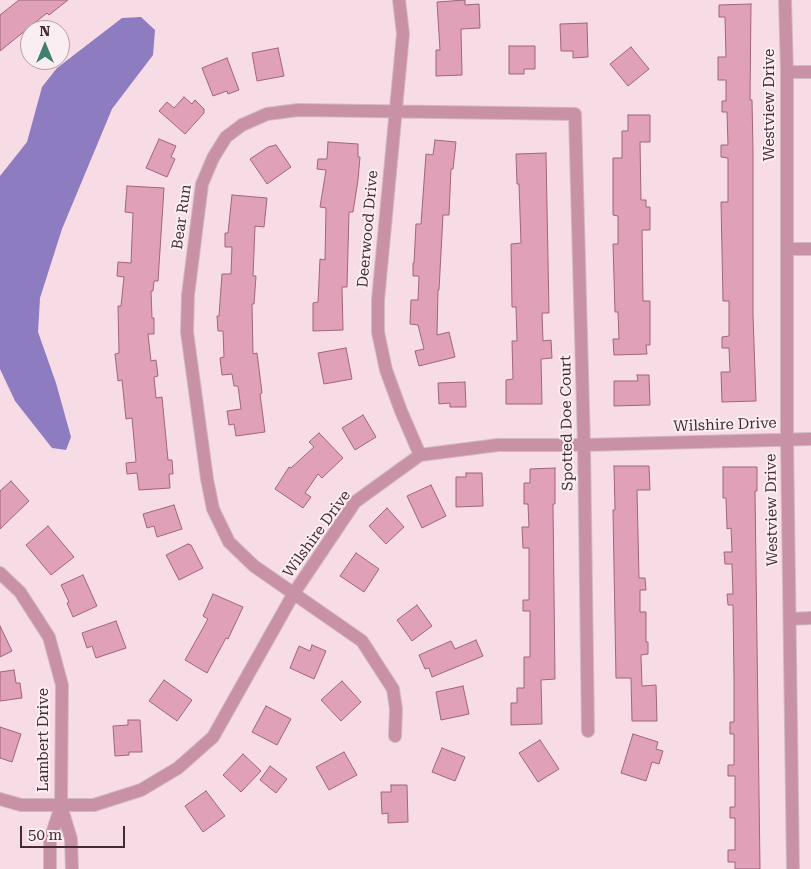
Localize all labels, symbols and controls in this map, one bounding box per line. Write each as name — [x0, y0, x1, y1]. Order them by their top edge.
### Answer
north arrow — [20, 20, 70, 70]
text: N — [40, 23, 50, 39]
street label: Westview Drive — [761, 49, 779, 161]
street label: Deerwood Drive — [354, 170, 382, 288]
street label: Bear Run — [169, 183, 195, 251]
street label: Spotted Doe Court — [557, 355, 577, 491]
street label: Wilshire Drive — [673, 414, 777, 436]
street label: Westview Drive — [762, 454, 782, 566]
street label: Wilshire Drive — [279, 487, 355, 581]
street label: Lambert Drive — [35, 688, 53, 792]
scale bar — [22, 816, 128, 848]
text: 50 m — [28, 826, 62, 844]

